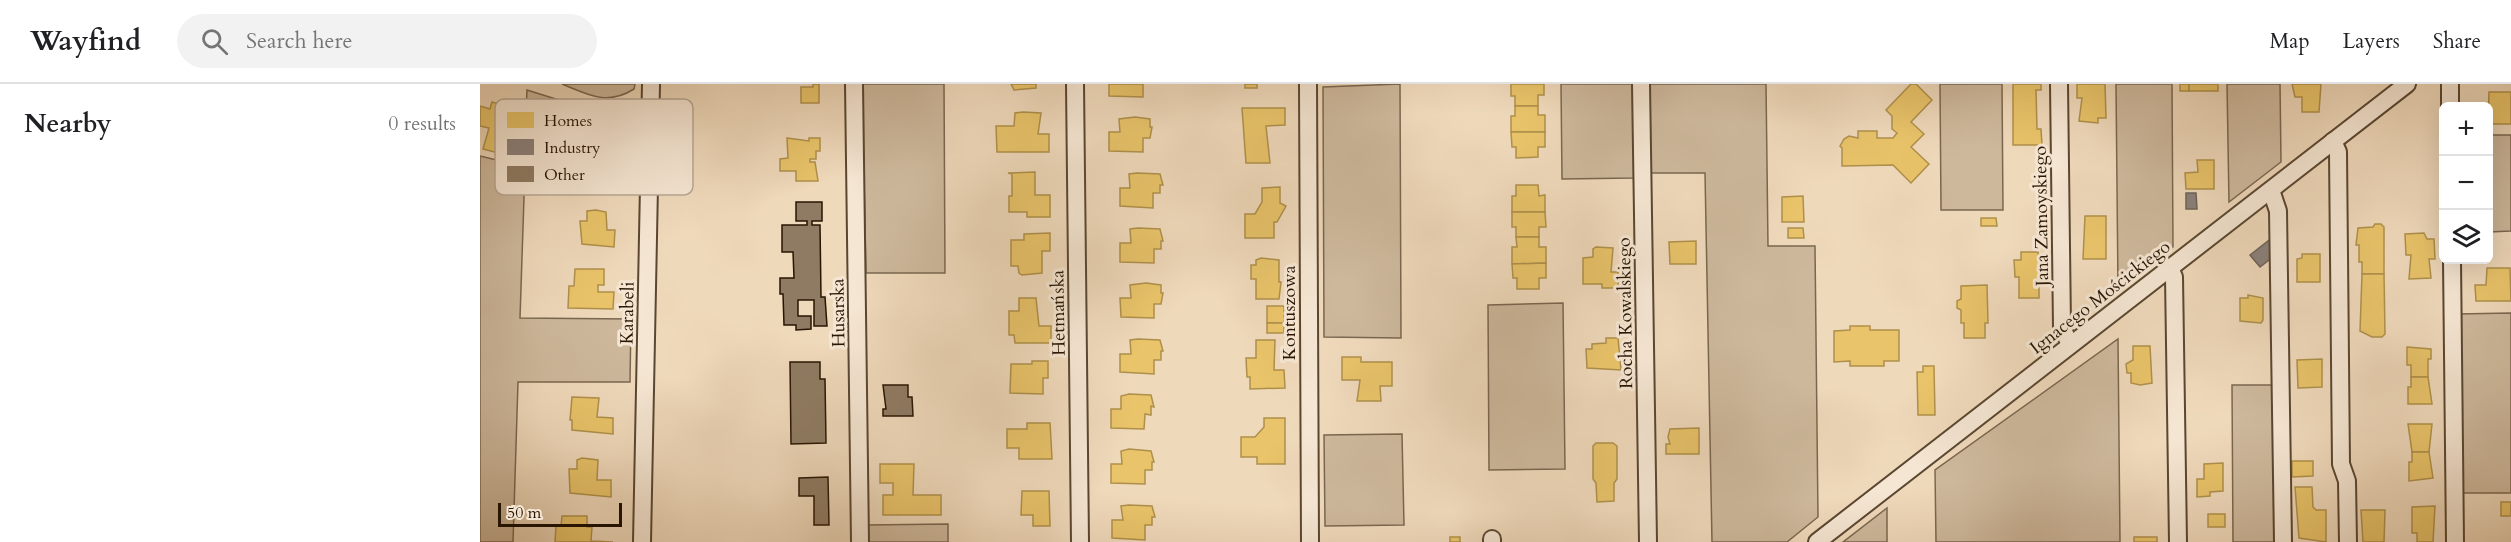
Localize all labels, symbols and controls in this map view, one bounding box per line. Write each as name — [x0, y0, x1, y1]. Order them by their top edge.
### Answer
search box — [177, 14, 597, 68]
text: Wayfind — [30, 22, 141, 60]
icon: search — [198, 25, 231, 58]
text: Search here — [246, 26, 353, 56]
text: Map — [2270, 27, 2310, 56]
text: Layers — [2343, 27, 2400, 56]
text: Share — [2433, 27, 2481, 56]
legend — [495, 99, 693, 195]
map controls — [2439, 102, 2493, 264]
button: + — [2439, 102, 2493, 156]
text: Nearby — [24, 106, 112, 141]
text: 0 results — [388, 110, 456, 137]
text: Homes — [544, 110, 592, 132]
text: Industry — [544, 137, 601, 159]
street label: Jana Zamoyskiego — [2028, 145, 2055, 289]
button: − — [2439, 156, 2493, 210]
text: Other — [544, 164, 585, 186]
button: layers — [2439, 210, 2493, 264]
street label: Ignacego Mościckiego — [2025, 234, 2176, 360]
street label: Rocha Kowalskiego — [1612, 237, 1639, 389]
street label: Kontuszowa — [1277, 265, 1302, 360]
street label: Hetmańska — [1045, 270, 1072, 356]
street label: Husarska — [825, 278, 852, 348]
street label: Karabeli — [614, 281, 641, 345]
scale bar — [498, 500, 622, 528]
text: 50 m — [507, 502, 541, 524]

